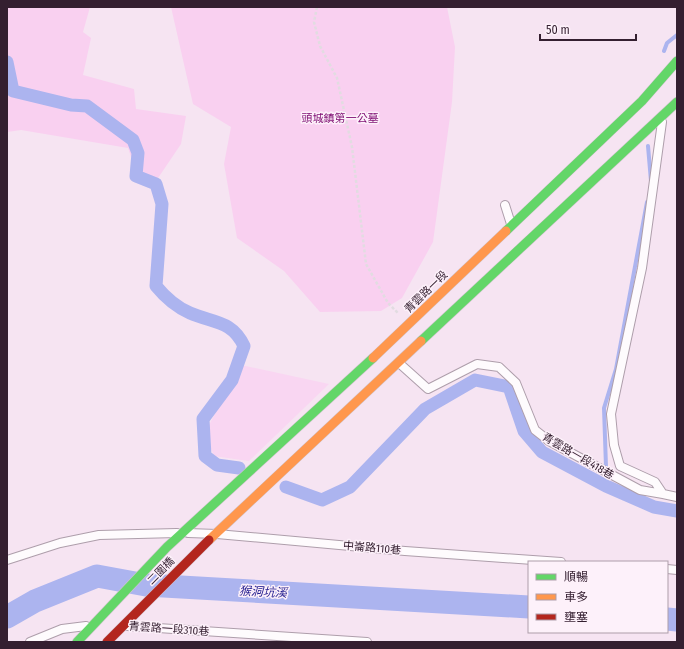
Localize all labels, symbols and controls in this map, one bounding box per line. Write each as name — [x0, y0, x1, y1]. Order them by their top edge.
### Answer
scale bar — [540, 16, 636, 42]
text: 50 m — [546, 23, 570, 37]
park label: 頭城鎮第一公墓 — [302, 112, 379, 125]
street label: 青雲路一段 — [402, 268, 450, 316]
street label: 青雲路一段418巷 — [540, 430, 616, 482]
street label: 中崙路110巷 — [342, 539, 402, 557]
street label: 二圍橋 — [145, 555, 177, 587]
legend — [528, 561, 668, 633]
text: 順暢 — [564, 570, 588, 584]
water label: 猴洞坑溪 — [239, 584, 289, 600]
text: 車多 — [564, 590, 588, 604]
text: 壅塞 — [564, 610, 588, 624]
street label: 青雲路一段310巷 — [128, 620, 210, 638]

